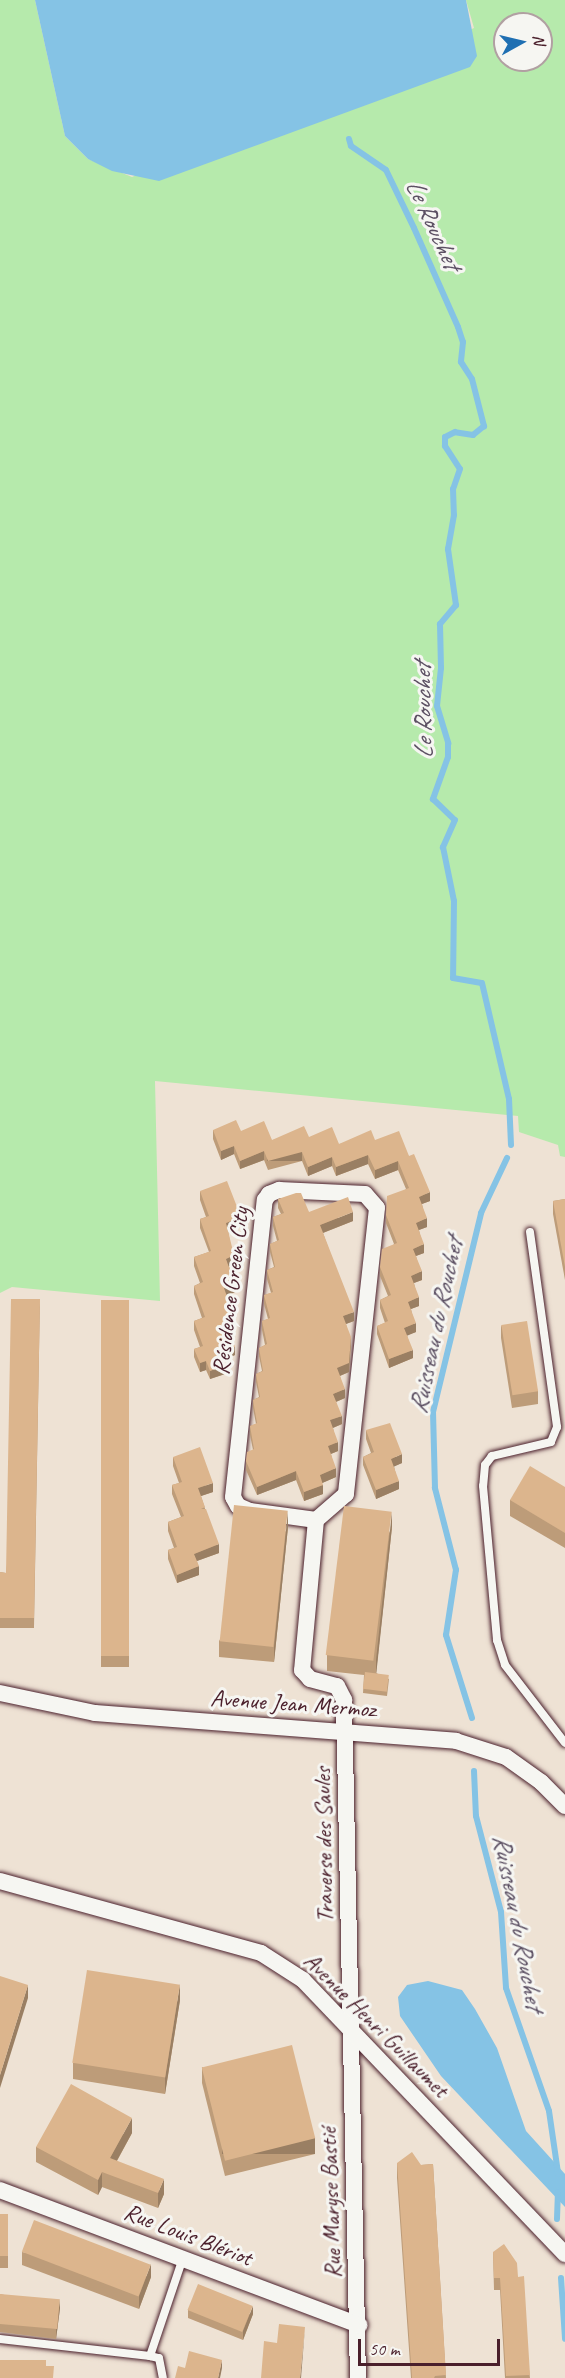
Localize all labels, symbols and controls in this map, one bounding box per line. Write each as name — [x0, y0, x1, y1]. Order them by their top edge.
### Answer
north arrow — [493, 12, 553, 72]
text: N — [528, 33, 549, 46]
water label: Le Rouchet — [398, 174, 468, 274]
water label: Le Rouchet — [407, 663, 439, 759]
street label: Résidence Green City — [206, 1206, 256, 1376]
water label: Ruisseau du Rouchet — [402, 1236, 470, 1416]
street label: Avenue Jean Mermoz — [209, 1684, 377, 1724]
street label: Traverse des Saules — [308, 1767, 340, 1923]
water label: Ruisseau du Rouchet — [486, 1832, 550, 2012]
street label: Avenue Henri Guillaumet — [298, 1947, 454, 2103]
street label: Rue Maryse Bastié — [314, 2126, 348, 2280]
street label: Rue Louis Blériot — [120, 2197, 256, 2273]
scale bar — [361, 2327, 504, 2365]
text: 50 m — [369, 2338, 400, 2360]

